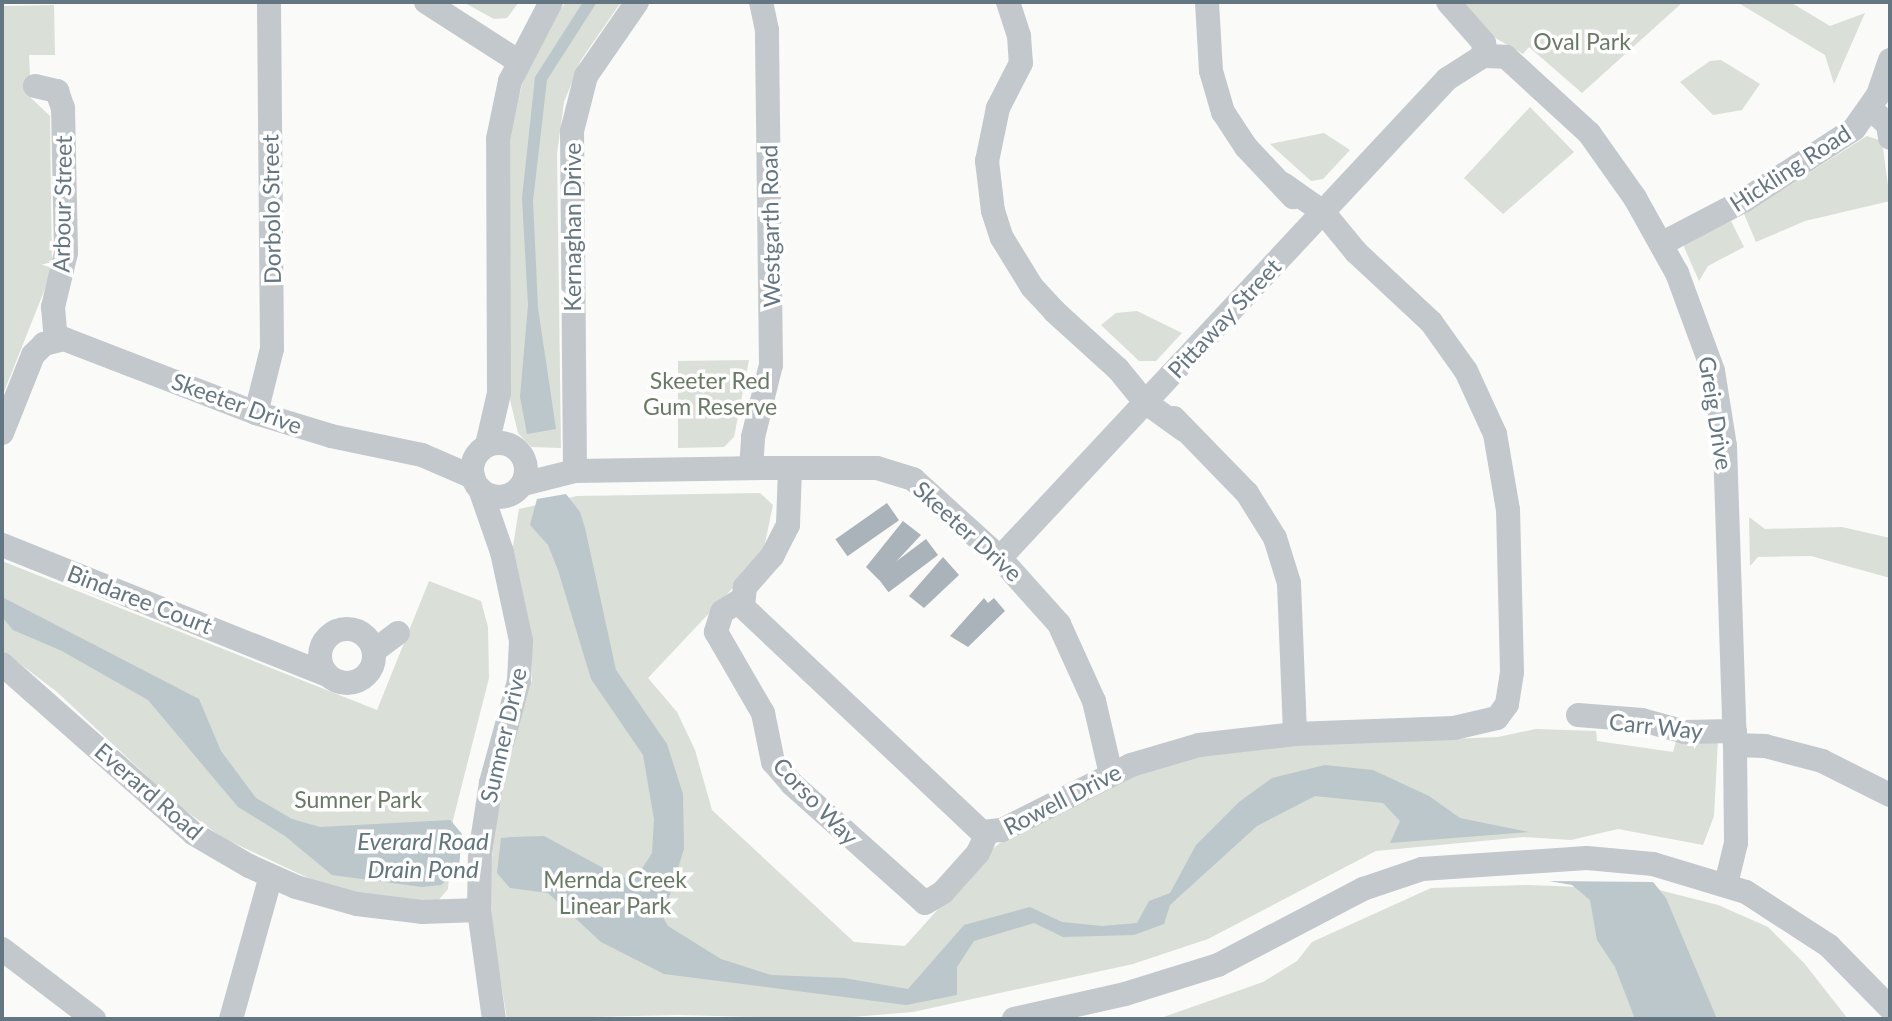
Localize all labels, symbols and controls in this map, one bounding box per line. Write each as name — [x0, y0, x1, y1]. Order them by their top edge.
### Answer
park label: Oval Park — [1533, 27, 1631, 55]
street label: Hickling Road — [1725, 119, 1855, 217]
street label: Dorbolo Street — [256, 134, 286, 284]
street label: Arbour Street — [47, 135, 77, 273]
street label: Kernaghan Drive — [558, 143, 586, 311]
street label: Westgarth Road — [755, 144, 785, 308]
street label: Pittaway Street — [1161, 252, 1287, 384]
street label: Greig Drive — [1693, 354, 1739, 472]
park label: Skeeter Red Gum Reserve — [643, 366, 777, 420]
street label: Skeeter Drive — [168, 367, 306, 439]
street label: Skeeter Drive — [908, 475, 1028, 587]
street label: Bindaree Court — [64, 559, 216, 639]
street label: Sumner Drive — [474, 665, 532, 805]
street label: Carr Way — [1607, 707, 1705, 745]
street label: Everard Road — [89, 737, 209, 845]
street label: Corso Way — [768, 752, 864, 850]
street label: Rowell Drive — [999, 758, 1125, 840]
park label: Sumner Park — [294, 785, 422, 813]
water label: Everard Road Drain Pond — [357, 827, 489, 883]
park label: Mernda Creek Linear Park — [543, 865, 687, 919]

